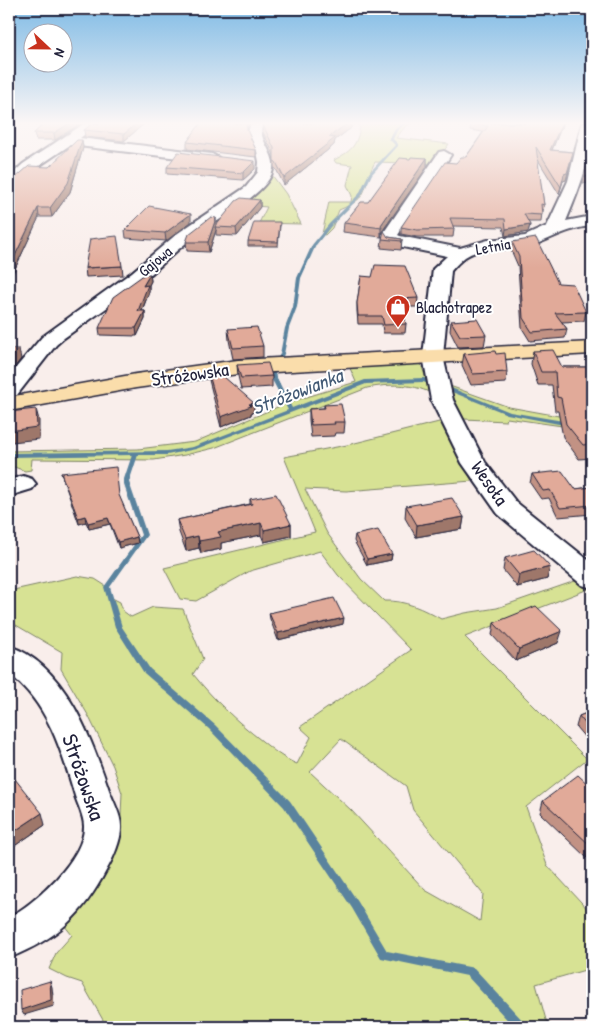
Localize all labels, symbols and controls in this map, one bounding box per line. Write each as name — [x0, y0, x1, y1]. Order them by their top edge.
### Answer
north arrow — [22, 22, 72, 72]
text: N — [50, 46, 71, 61]
street label: Letnia — [474, 232, 512, 260]
street label: Gajowa — [133, 240, 177, 282]
shop icon: Blachotrapez — [385, 294, 411, 328]
place label: Blachotrapez — [416, 296, 492, 318]
street label: Stróżowska — [150, 356, 231, 392]
water label: Stróżowianka — [248, 361, 348, 421]
street label: Wesoła — [465, 456, 515, 511]
street label: Stróżowska — [55, 730, 113, 825]

